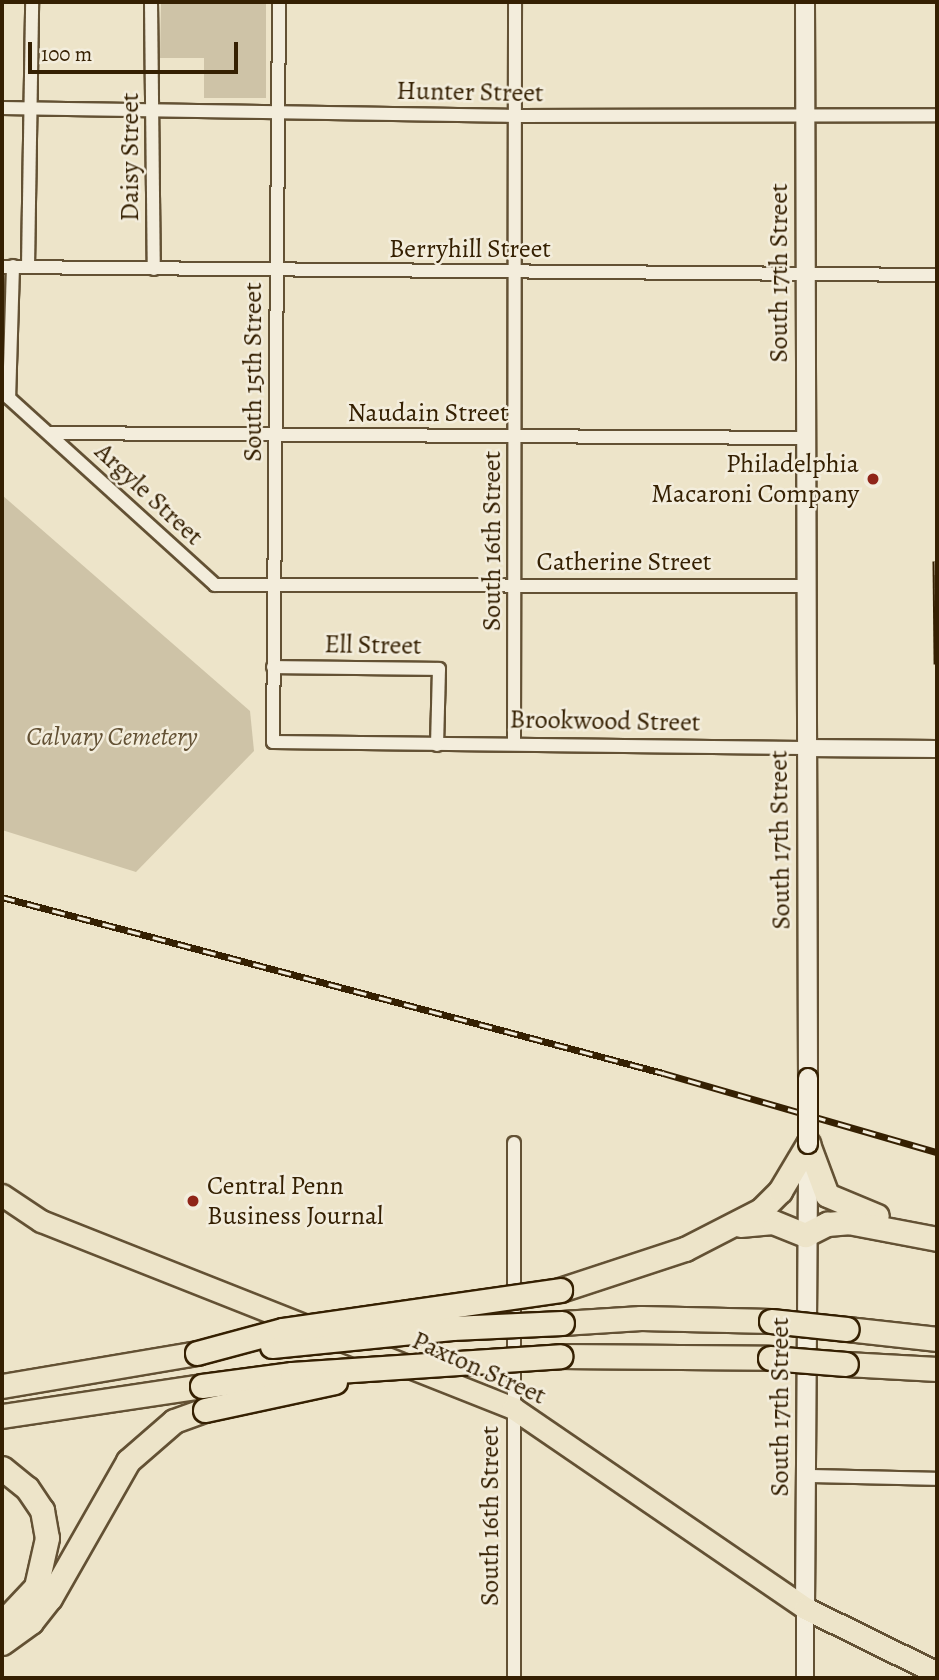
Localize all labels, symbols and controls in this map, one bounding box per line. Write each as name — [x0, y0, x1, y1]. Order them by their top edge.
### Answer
scale bar — [32, 28, 242, 72]
text: 100 m — [41, 40, 92, 68]
street label: Hunter Street — [396, 75, 544, 109]
street label: Daisy Street — [114, 93, 146, 221]
street label: South 17th Street — [763, 183, 795, 363]
street label: Berryhill Street — [389, 233, 551, 265]
street label: South 15th Street — [237, 282, 269, 462]
street label: Naudain Street — [347, 397, 509, 429]
street label: Argyle Street — [89, 436, 209, 552]
place label: Philadelphia Macaroni Company — [651, 448, 859, 510]
street label: South 16th Street — [476, 451, 508, 631]
marker: Philadelphia Macaroni Company — [865, 471, 881, 487]
street label: Catherine Street — [537, 546, 711, 578]
street label: Ell Street — [324, 629, 422, 661]
street label: Brookwood Street — [509, 704, 701, 738]
park label: Calvary Cemetery — [26, 721, 198, 753]
street label: South 17th Street — [763, 750, 797, 930]
place label: Central Penn Business Journal — [207, 1170, 383, 1232]
marker: Central Penn Business Journal — [185, 1193, 201, 1209]
street label: South 17th Street — [764, 1317, 796, 1497]
street label: Paxton Street — [407, 1325, 551, 1411]
street label: South 16th Street — [474, 1426, 506, 1606]

